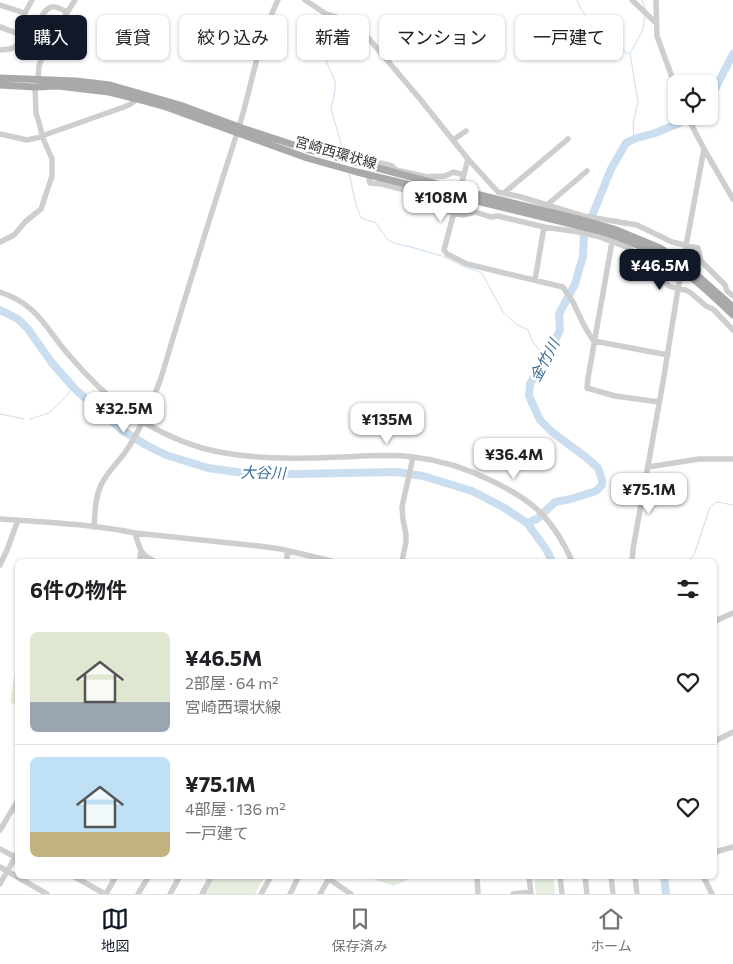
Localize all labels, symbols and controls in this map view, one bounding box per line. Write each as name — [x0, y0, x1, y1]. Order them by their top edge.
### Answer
chip: 購入 — [15, 15, 87, 60]
chip: 賃貸 — [97, 15, 169, 60]
chip: 絞り込み — [179, 15, 287, 60]
chip: 新着 — [297, 15, 369, 60]
chip: マンション — [379, 15, 505, 60]
chip: 一戸建て — [515, 15, 623, 60]
map controls — [668, 75, 718, 125]
button: locate — [668, 75, 718, 125]
street label: 宮崎西環状線 — [293, 132, 379, 172]
pin: ¥108M — [406, 180, 476, 223]
text: ¥108M — [414, 187, 468, 206]
pin: ¥46.5M — [619, 248, 701, 291]
text: ¥46.5M — [631, 255, 689, 274]
water label: 金竹川 — [525, 334, 563, 384]
pin: ¥32.5M — [83, 392, 165, 434]
text: ¥32.5M — [95, 398, 153, 417]
pin: ¥135M — [352, 402, 422, 445]
text: ¥135M — [361, 409, 413, 428]
pin: ¥36.4M — [473, 438, 555, 480]
text: ¥36.4M — [485, 444, 543, 463]
water label: 大谷川 — [240, 463, 288, 481]
pin: ¥75.1M — [608, 472, 690, 515]
text: ¥75.1M — [622, 479, 676, 498]
icon: filters — [674, 575, 702, 603]
text: 6件の物件 — [30, 577, 127, 602]
text: ¥46.5M — [185, 645, 262, 670]
icon: home — [70, 652, 130, 712]
icon: heart — [674, 668, 702, 696]
text: 2部屋 · 64 m² — [185, 673, 279, 692]
text: 宮崎西環状線 — [185, 697, 281, 716]
text: ¥75.1M — [185, 771, 256, 796]
icon: home — [70, 777, 130, 837]
icon: heart — [674, 793, 702, 821]
text: 4部屋 · 136 m² — [185, 799, 286, 818]
text: 一戸建て — [185, 823, 249, 842]
tab: 地図 — [101, 905, 129, 955]
tab: 保存済み — [332, 905, 388, 955]
tab: ホーム — [590, 905, 632, 955]

